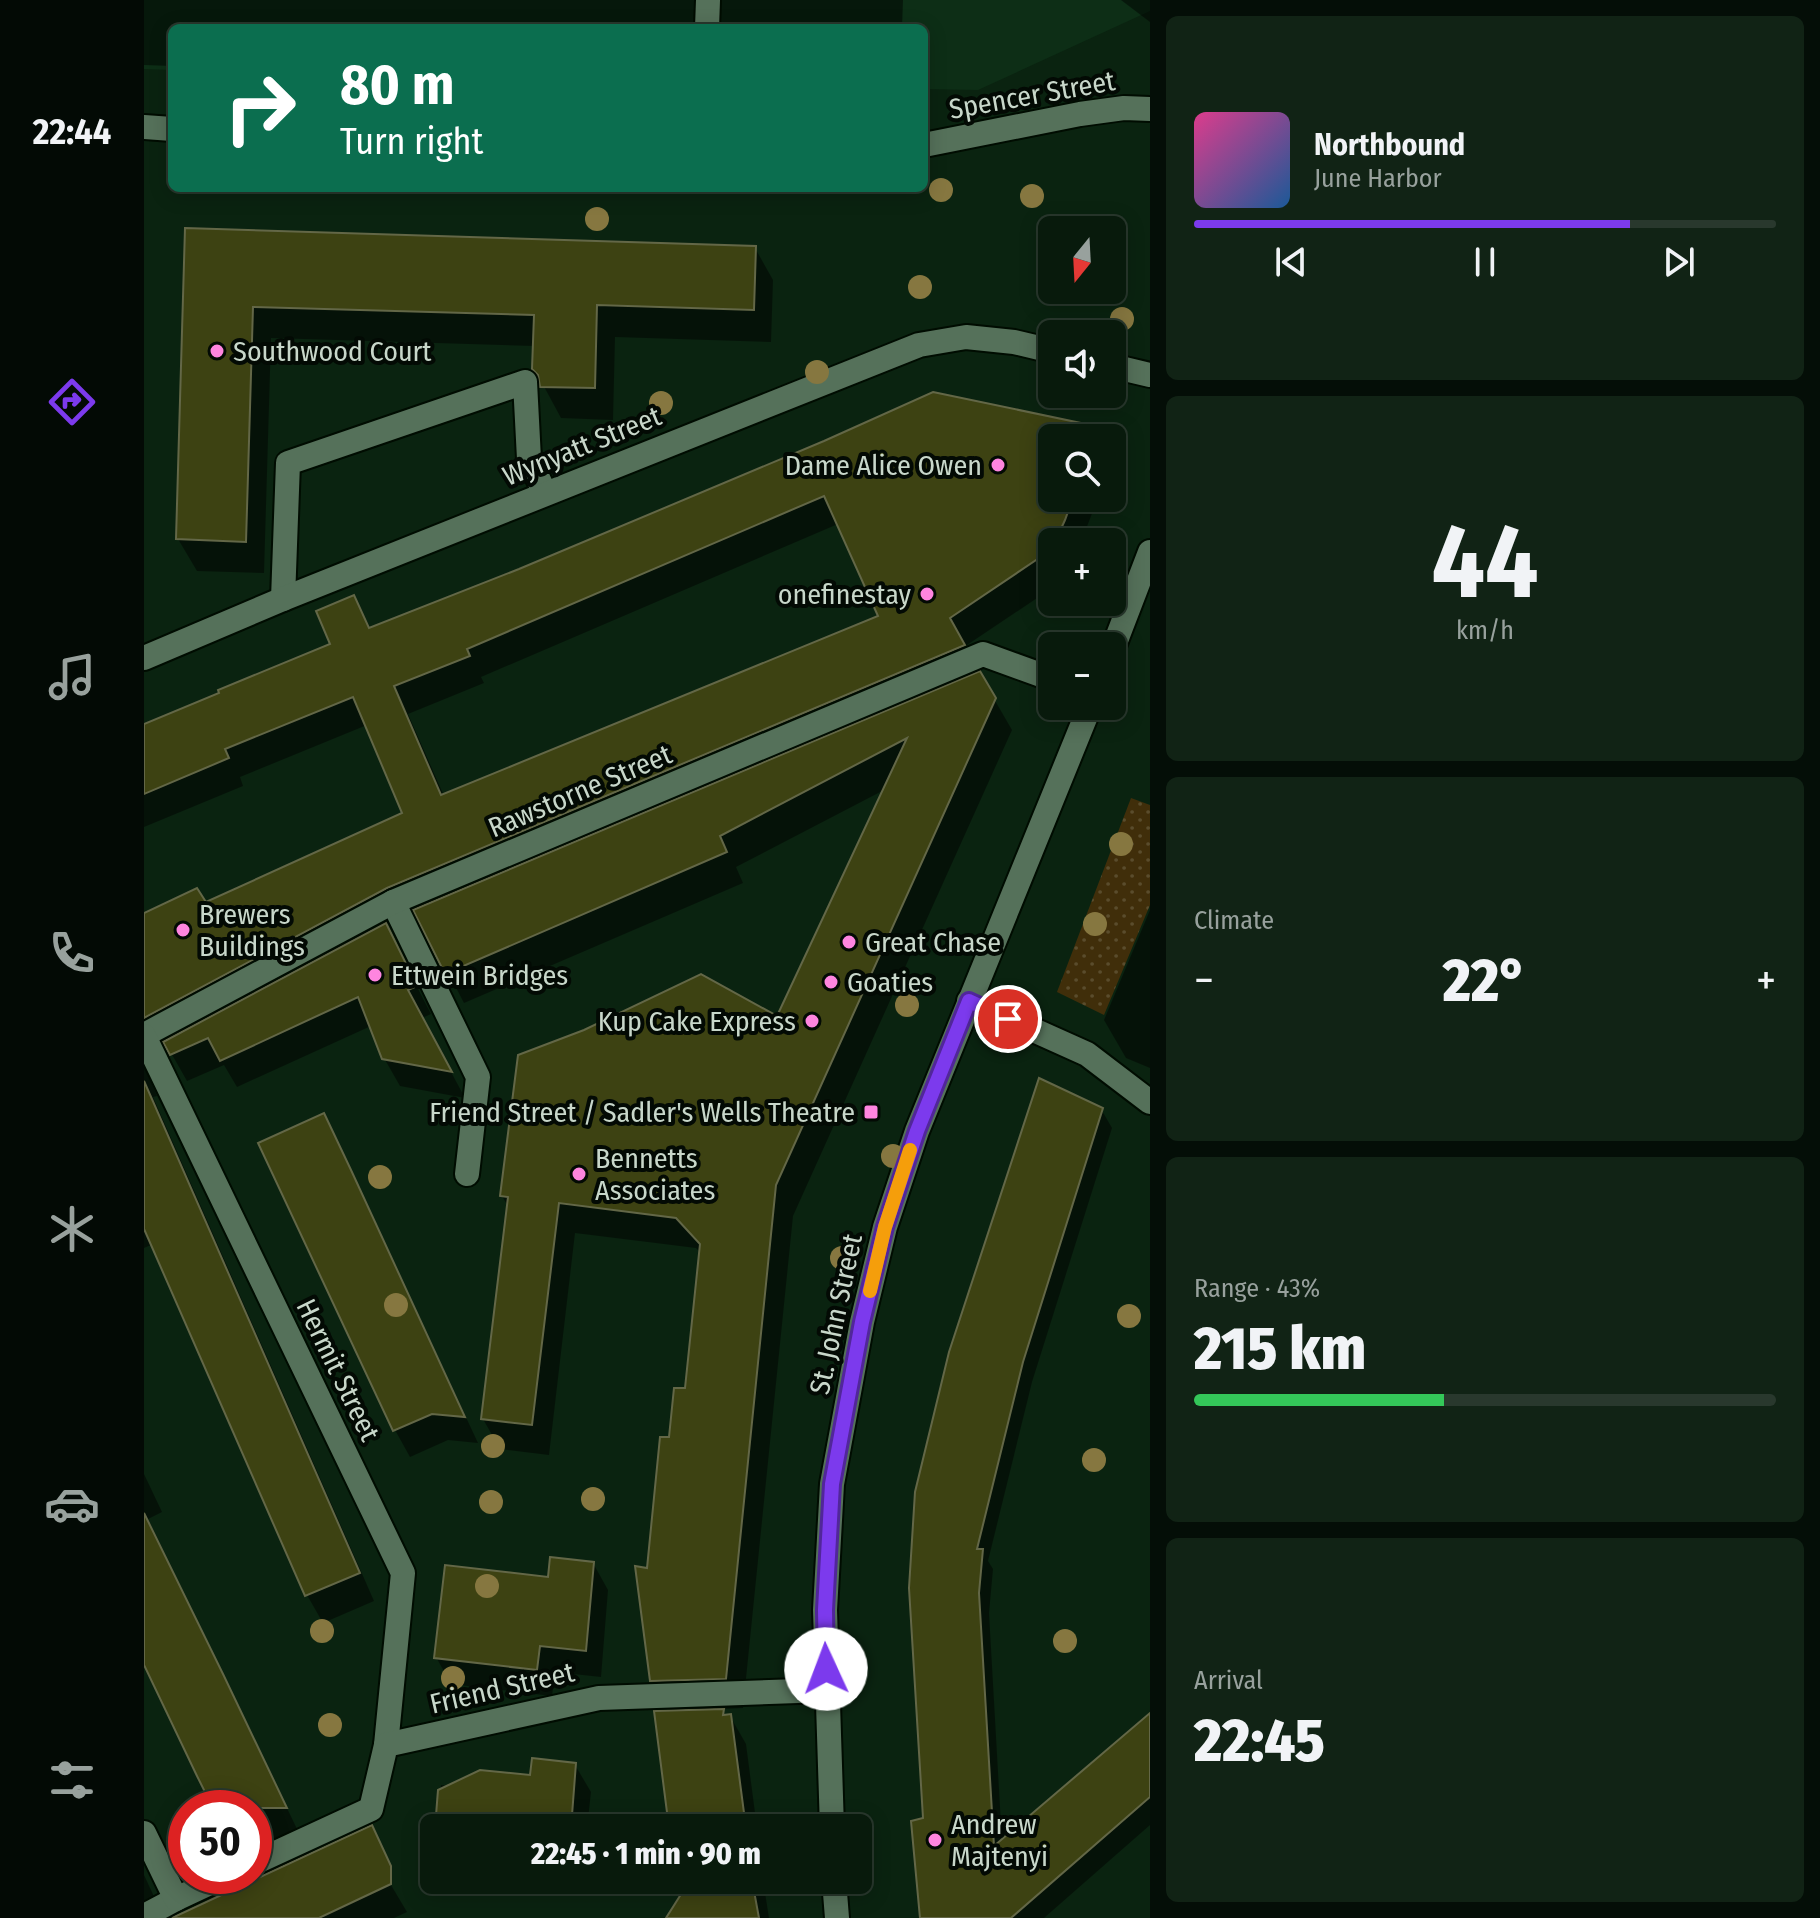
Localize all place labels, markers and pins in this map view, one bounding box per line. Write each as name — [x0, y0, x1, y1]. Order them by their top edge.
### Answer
place label: Southwood Court — [233, 335, 432, 368]
marker: Southwood Court — [208, 342, 226, 360]
place label: Dame Alice Owen — [785, 449, 982, 482]
marker: Dame Alice Owen — [989, 456, 1007, 474]
place label: onefinestay — [778, 578, 911, 611]
marker: onefinestay — [918, 585, 936, 603]
place label: Brewers Buildings — [199, 898, 305, 963]
marker: Brewers Buildings — [174, 921, 192, 939]
place label: Great Chase — [865, 926, 1001, 959]
marker: Great Chase — [840, 933, 858, 951]
place label: Ettwein Bridges — [391, 959, 568, 992]
marker: Ettwein Bridges — [366, 966, 384, 984]
place label: Goaties — [847, 966, 933, 999]
marker: Goaties — [822, 973, 840, 991]
pin — [974, 985, 1042, 1053]
place label: Kup Cake Express — [598, 1005, 796, 1038]
marker: Kup Cake Express — [803, 1012, 821, 1030]
place label: Friend Street / Sadler's Wells Theatre — [429, 1096, 855, 1129]
marker: Friend Street / Sadler's Wells Theatre — [862, 1103, 880, 1121]
place label: Bennetts Associates — [595, 1142, 715, 1207]
marker: Bennetts Associates — [570, 1165, 588, 1183]
place label: Andrew Majtenyi — [951, 1808, 1048, 1873]
marker: Andrew Majtenyi — [926, 1831, 944, 1849]

